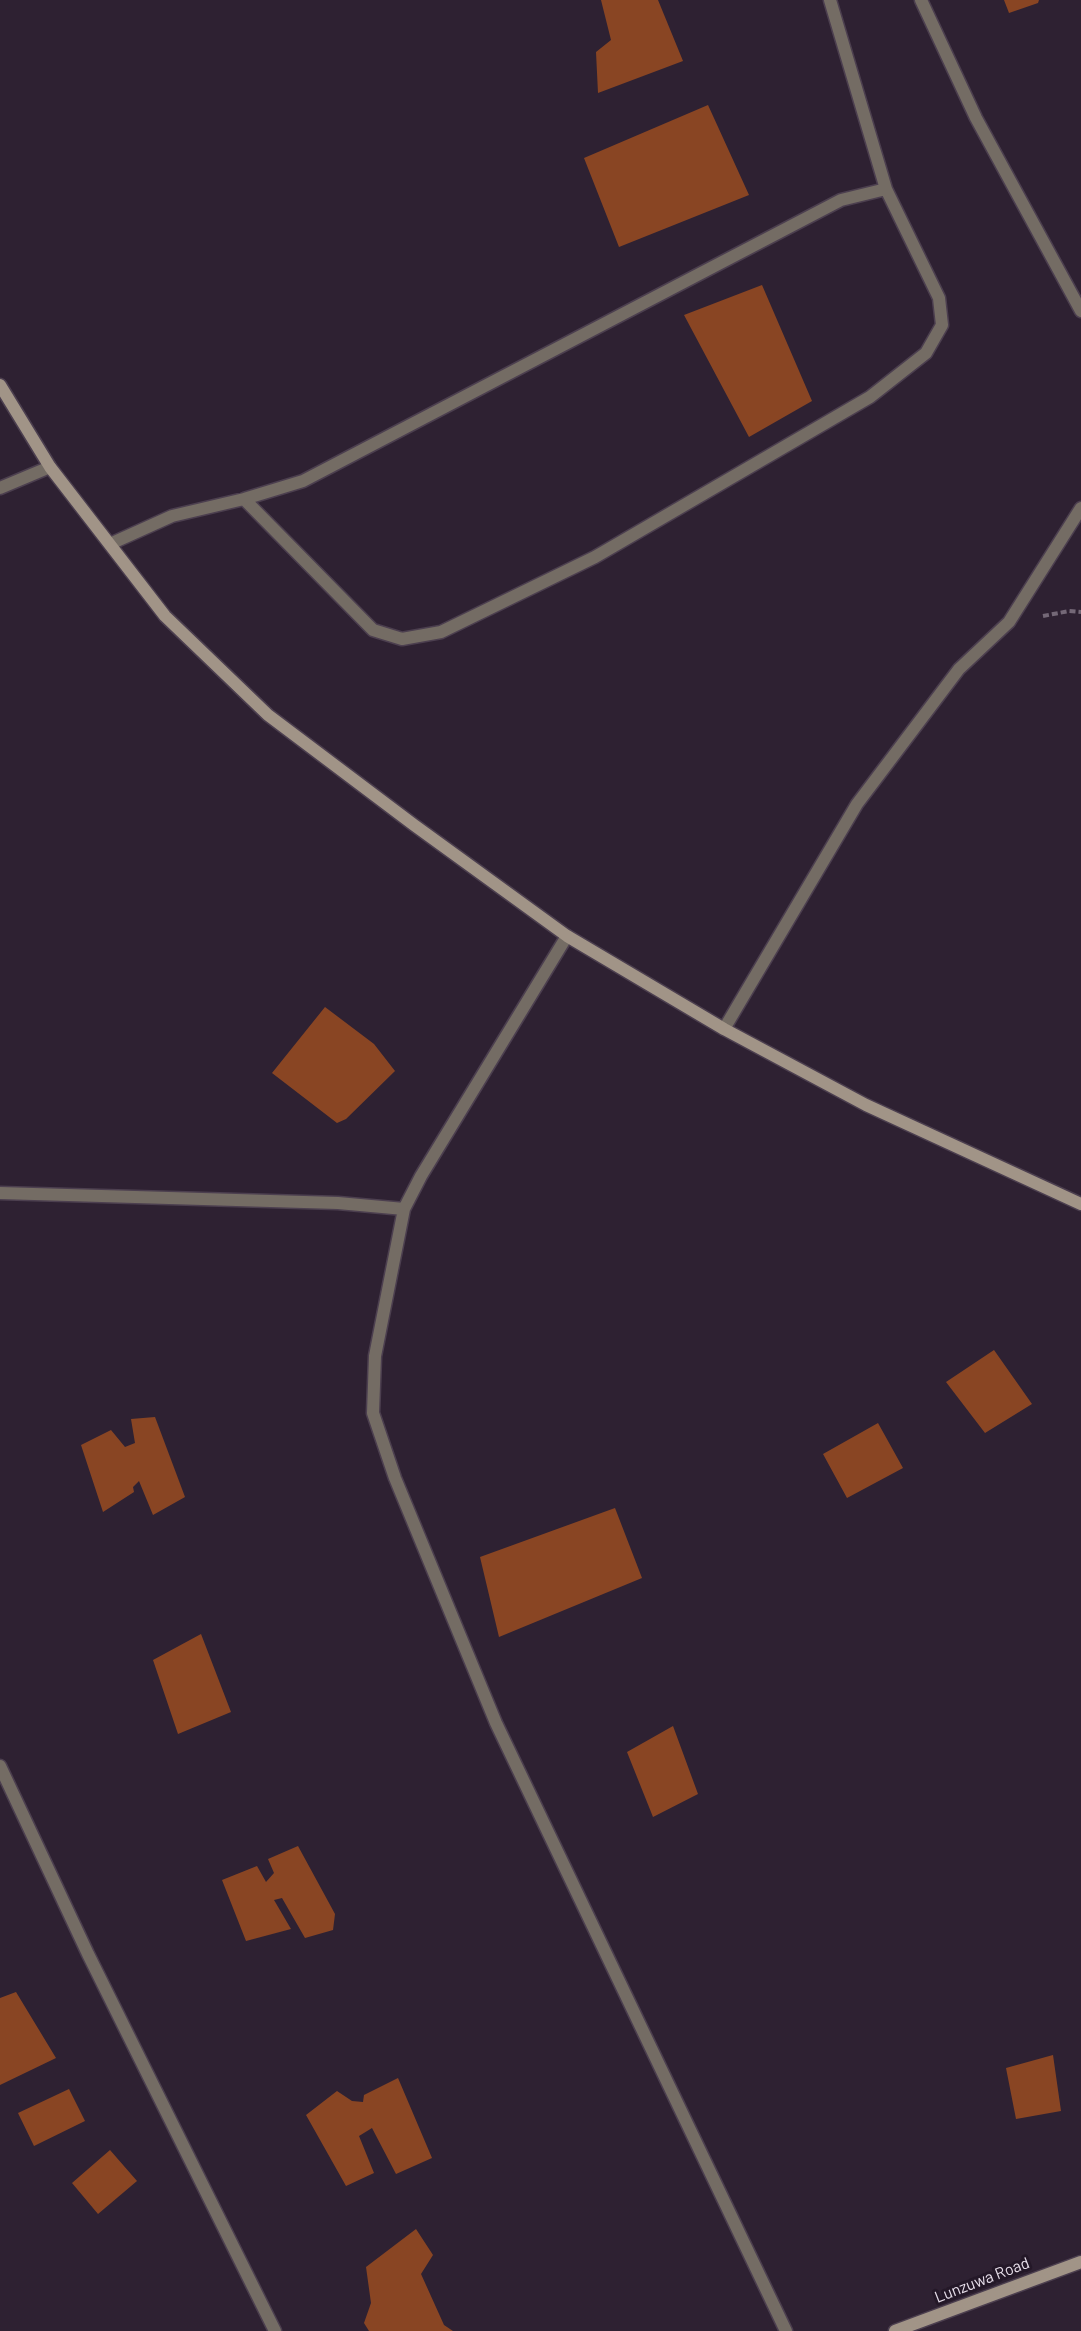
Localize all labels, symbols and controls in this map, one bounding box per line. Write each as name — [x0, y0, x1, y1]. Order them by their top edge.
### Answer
street label: Lunzuwa Road — [932, 2253, 1032, 2307]

